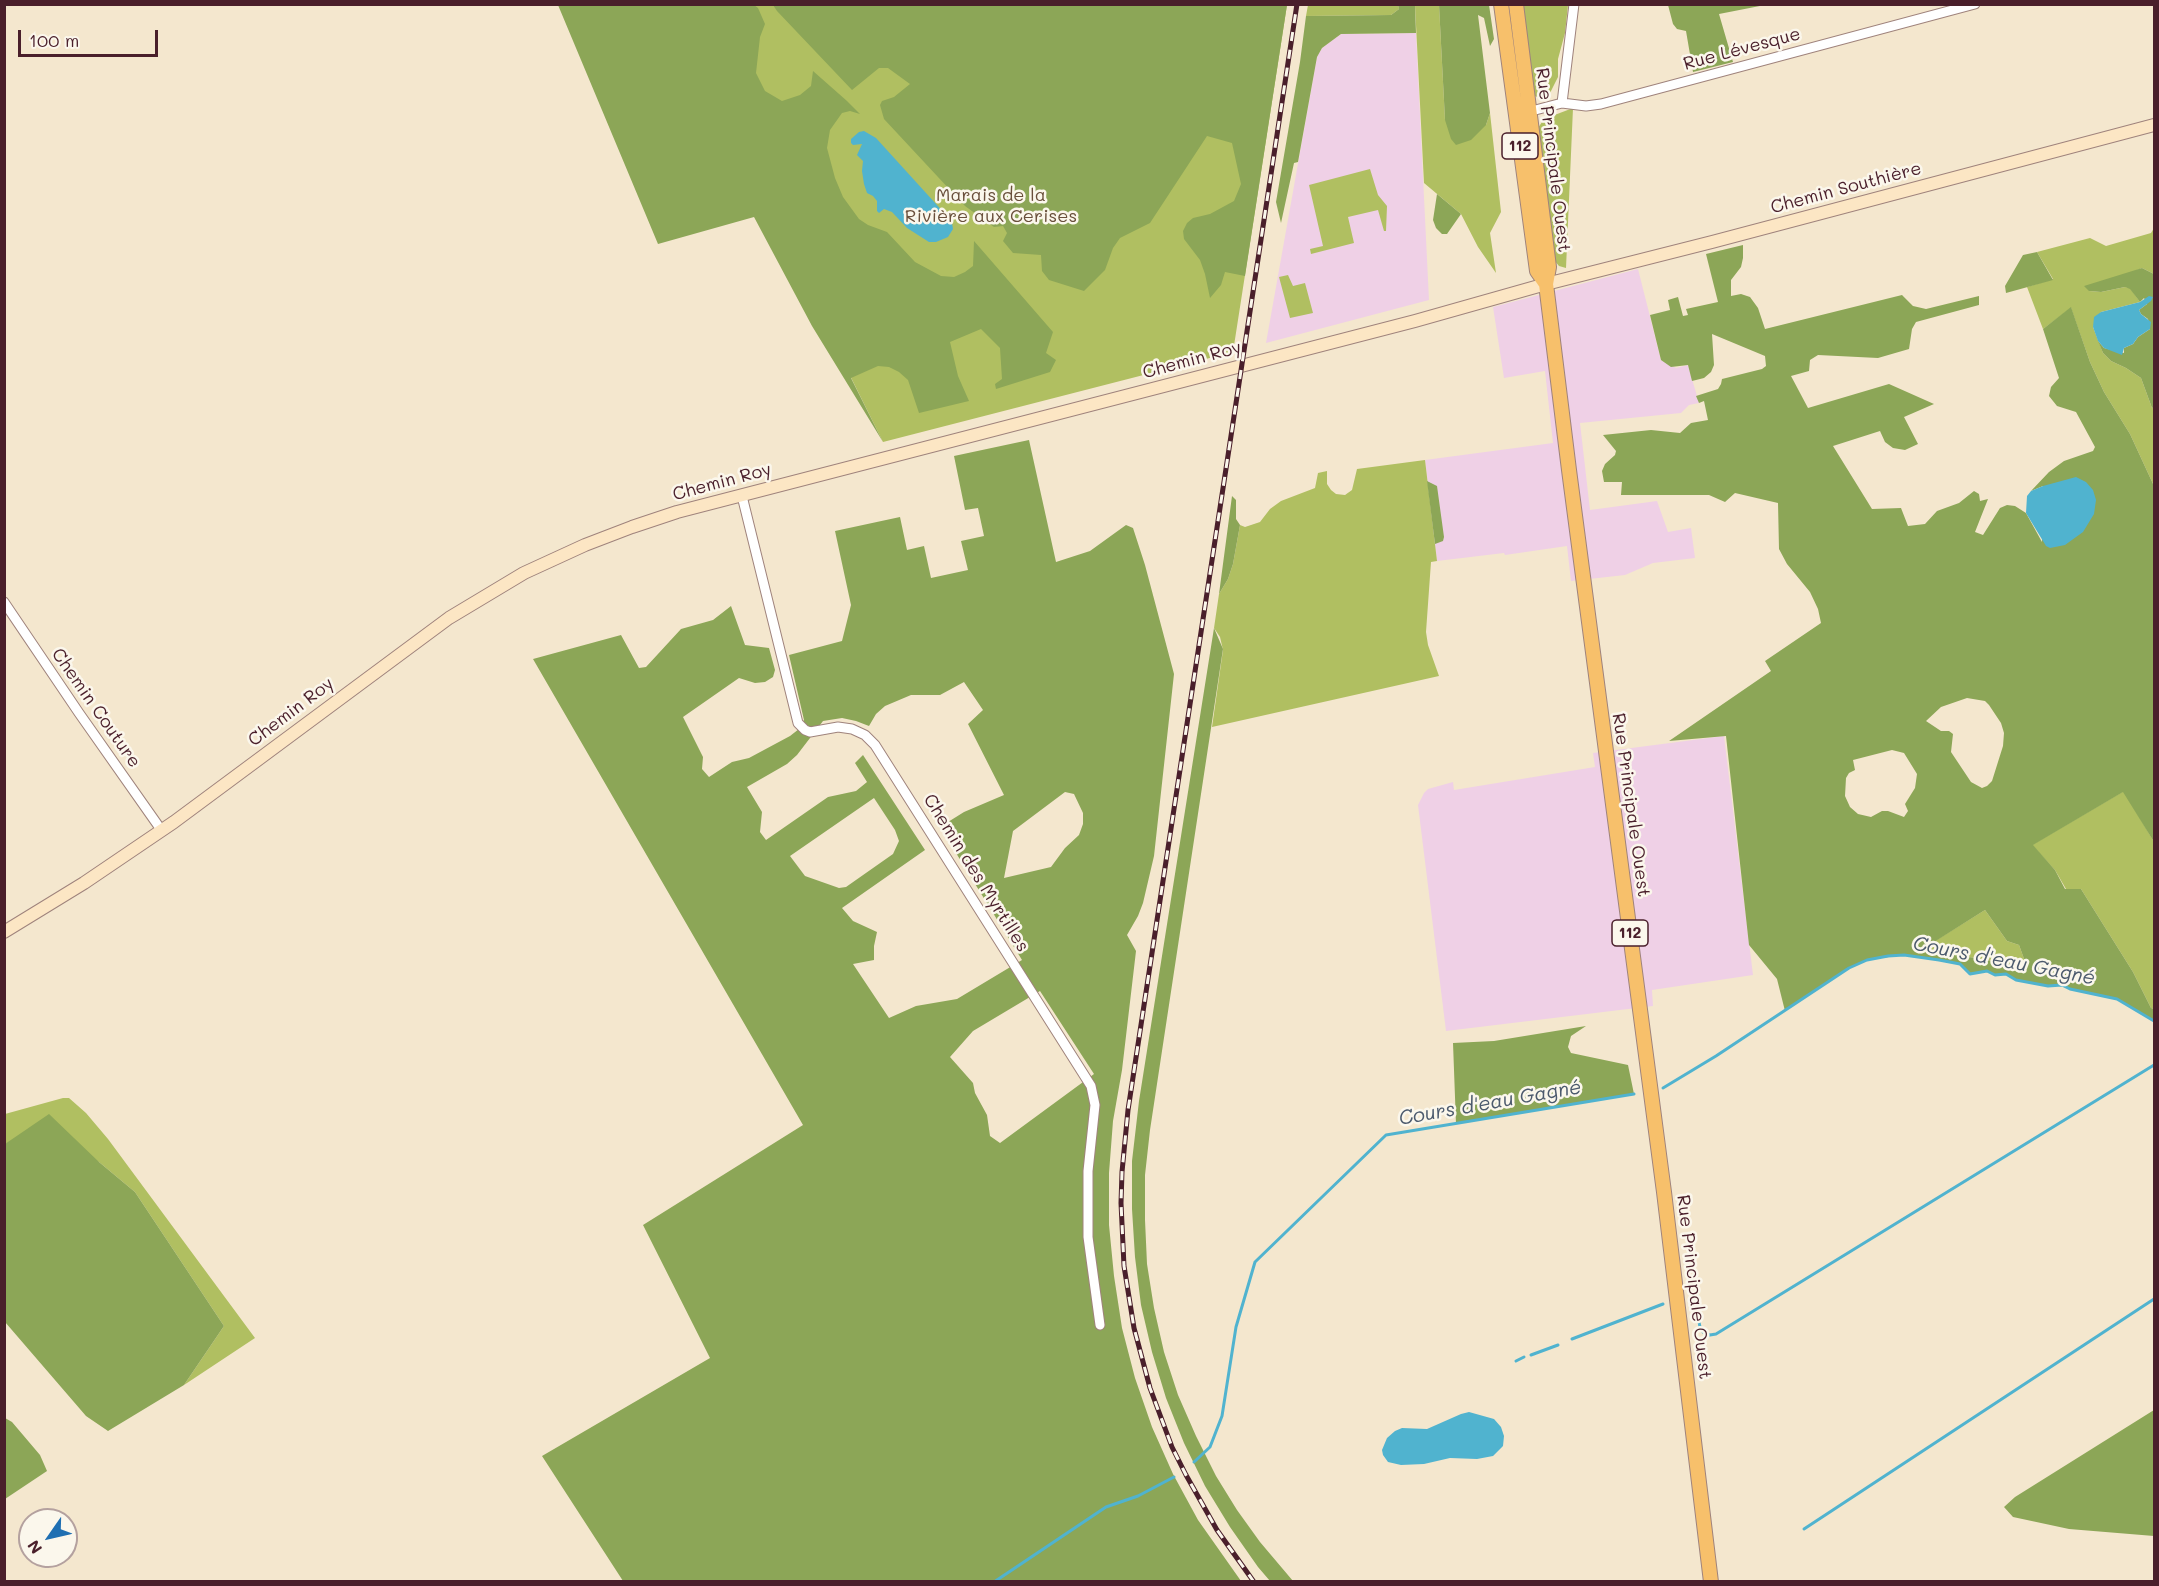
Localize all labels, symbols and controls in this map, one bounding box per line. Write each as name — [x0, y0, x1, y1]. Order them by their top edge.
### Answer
scale bar — [21, 18, 160, 56]
street label: Rue Lévesque — [1681, 23, 1803, 75]
text: 100 m — [29, 28, 79, 52]
street label: Rue Principale Ouest — [1531, 67, 1575, 253]
road number: 112 — [1502, 133, 1538, 159]
street label: Chemin Southière — [1768, 157, 1924, 219]
park label: Marais de la Rivière aux Cerises — [905, 184, 1077, 226]
street label: Chemin Roy — [1140, 336, 1244, 384]
street label: Chemin Roy — [670, 458, 774, 506]
street label: Chemin Couture — [47, 644, 145, 772]
street label: Chemin Roy — [244, 673, 338, 751]
street label: Rue Principale Ouest — [1607, 712, 1655, 898]
street label: Chemin des Myrtilles — [919, 790, 1033, 956]
road number: 112 — [1612, 920, 1648, 946]
water label: Cours d'eau Gagné — [1911, 932, 2097, 990]
water label: Cours d'eau Gagné — [1397, 1075, 1583, 1131]
street label: Rue Principale Ouest — [1672, 1194, 1716, 1380]
north arrow — [18, 1508, 78, 1568]
text: N — [22, 1536, 46, 1558]

